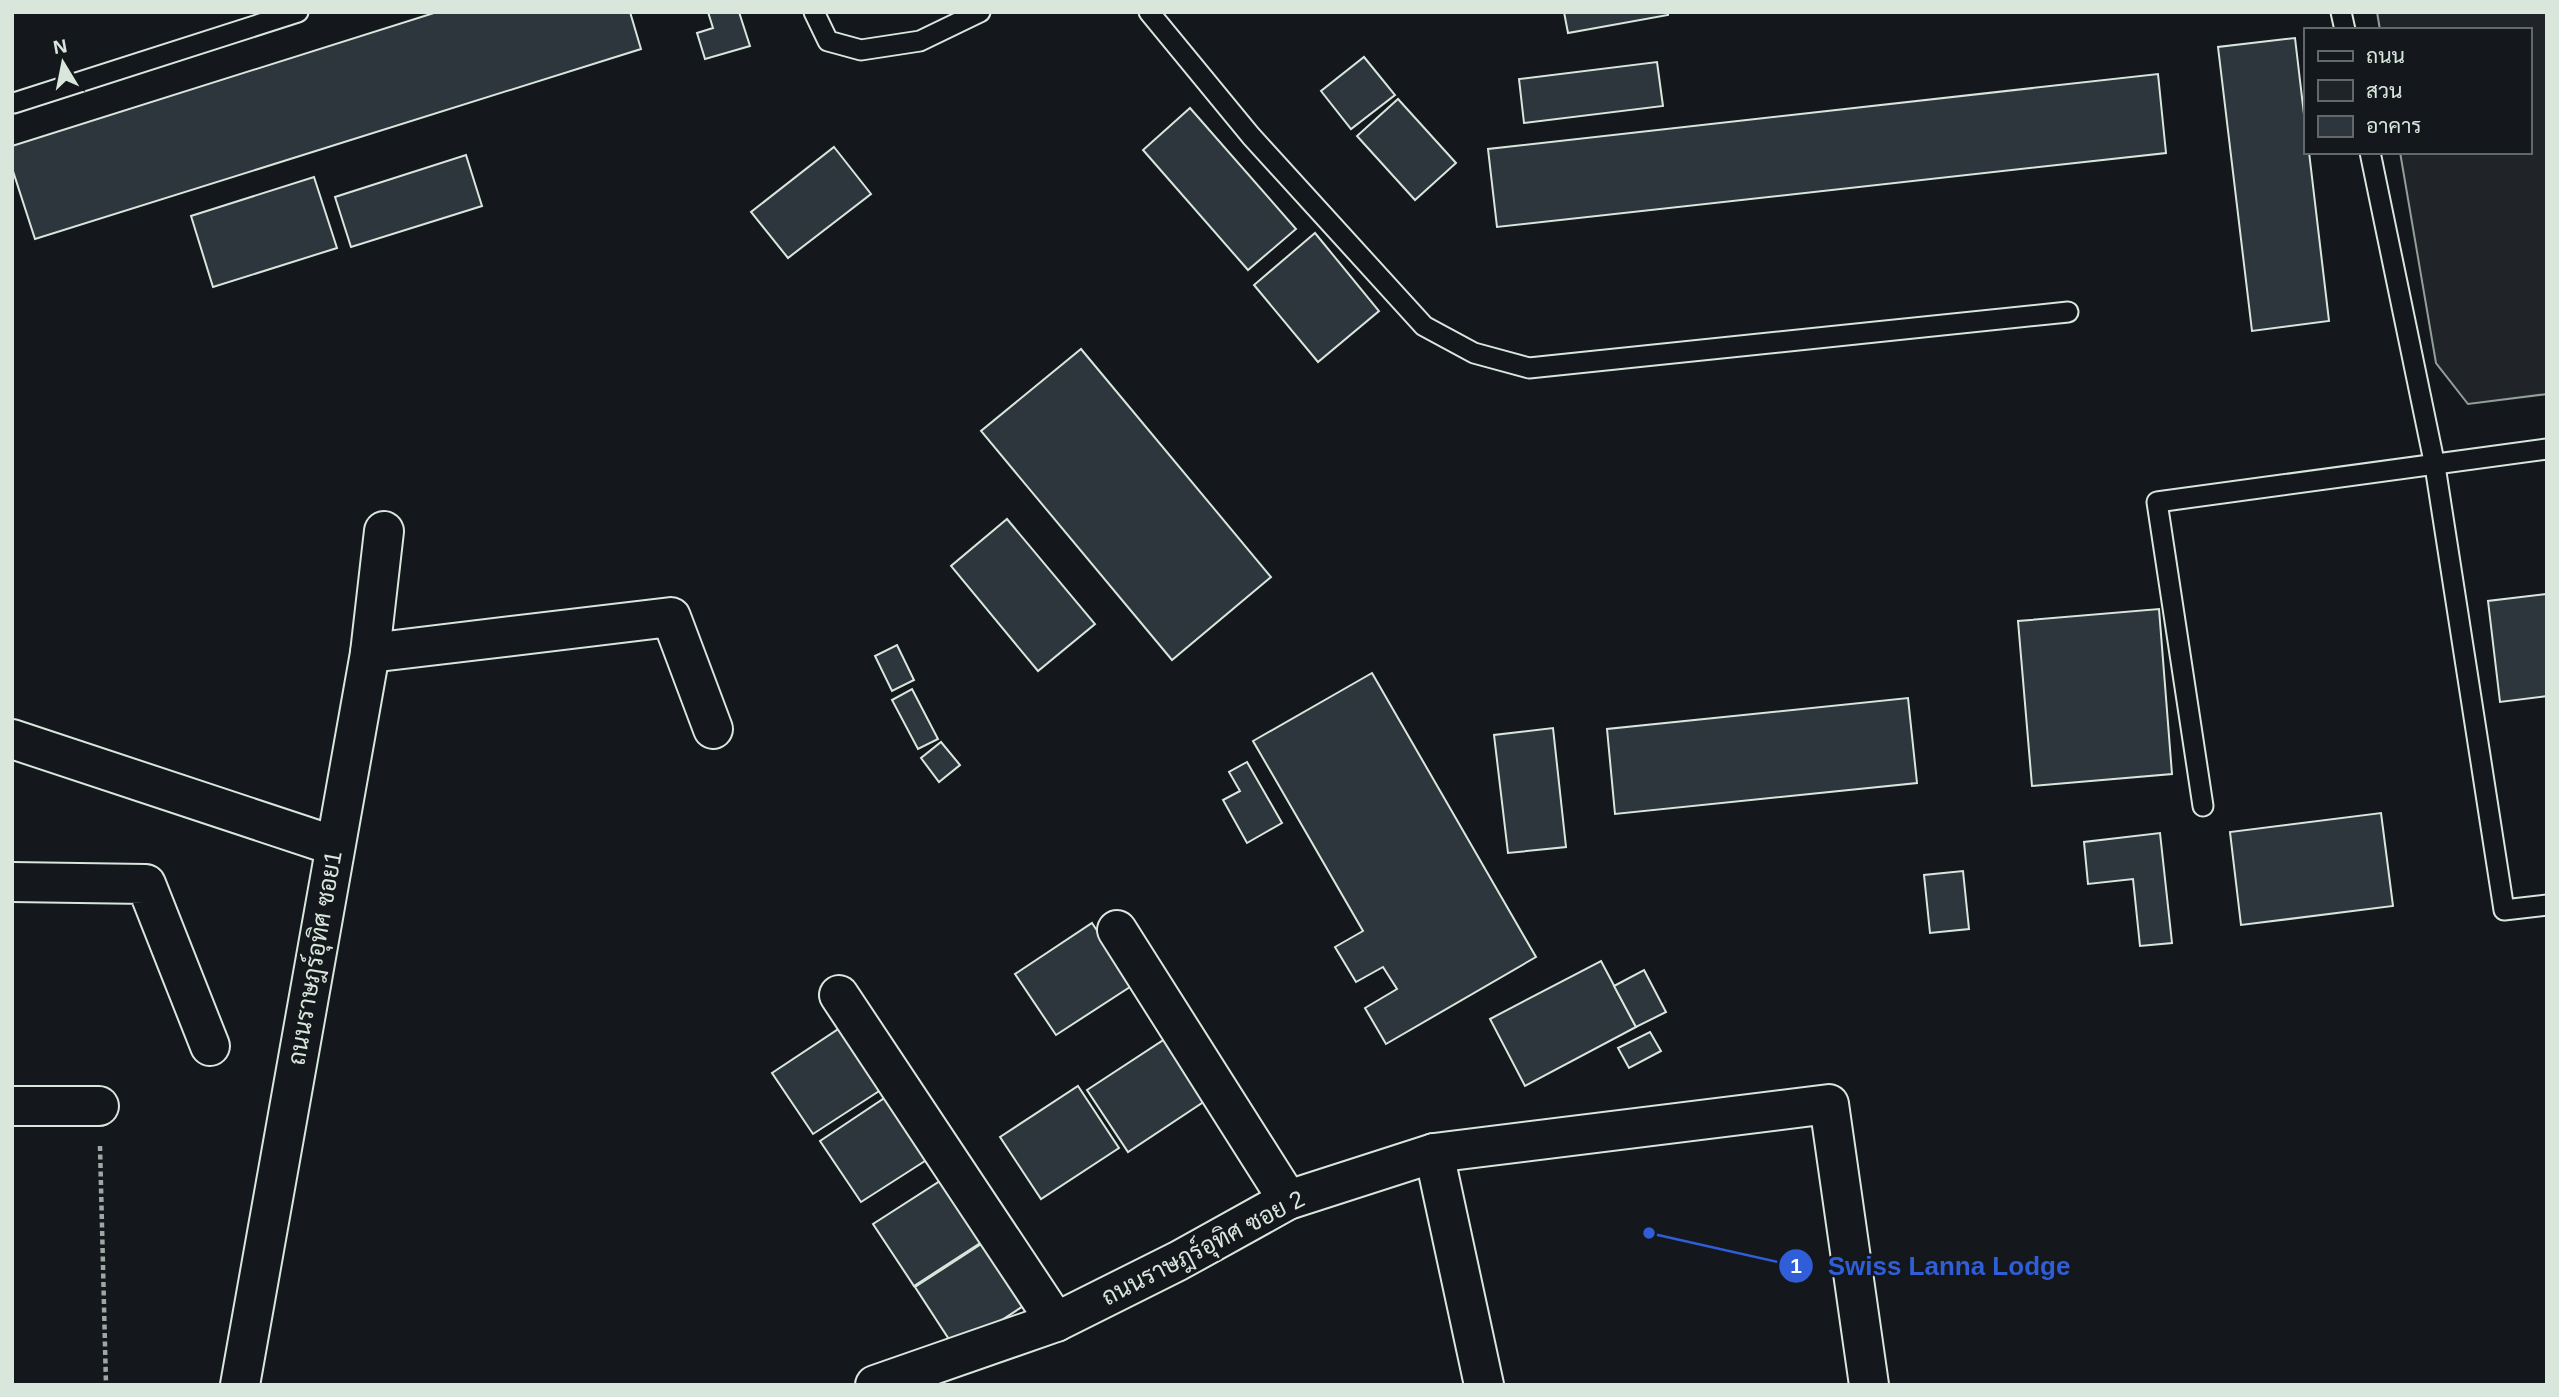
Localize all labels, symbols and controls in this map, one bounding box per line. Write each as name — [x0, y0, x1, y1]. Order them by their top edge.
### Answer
north arrow — [28, 28, 98, 98]
legend — [2304, 28, 2531, 154]
text: N — [52, 35, 69, 58]
text: ถนน — [2366, 44, 2405, 67]
text: สวน — [2366, 79, 2402, 102]
text: อาคาร — [2366, 114, 2422, 137]
street label: ถนนราษฎร์อุทิศ ซอย1 — [280, 848, 350, 1068]
street label: ถนนราษฎร์อุทิศ ซอย 2 — [1096, 1183, 1310, 1313]
callout: Swiss Lanna Lodge — [1779, 1243, 2084, 1290]
text: Swiss Lanna Lodge — [1828, 1251, 2070, 1281]
text: 1 — [1790, 1254, 1802, 1277]

